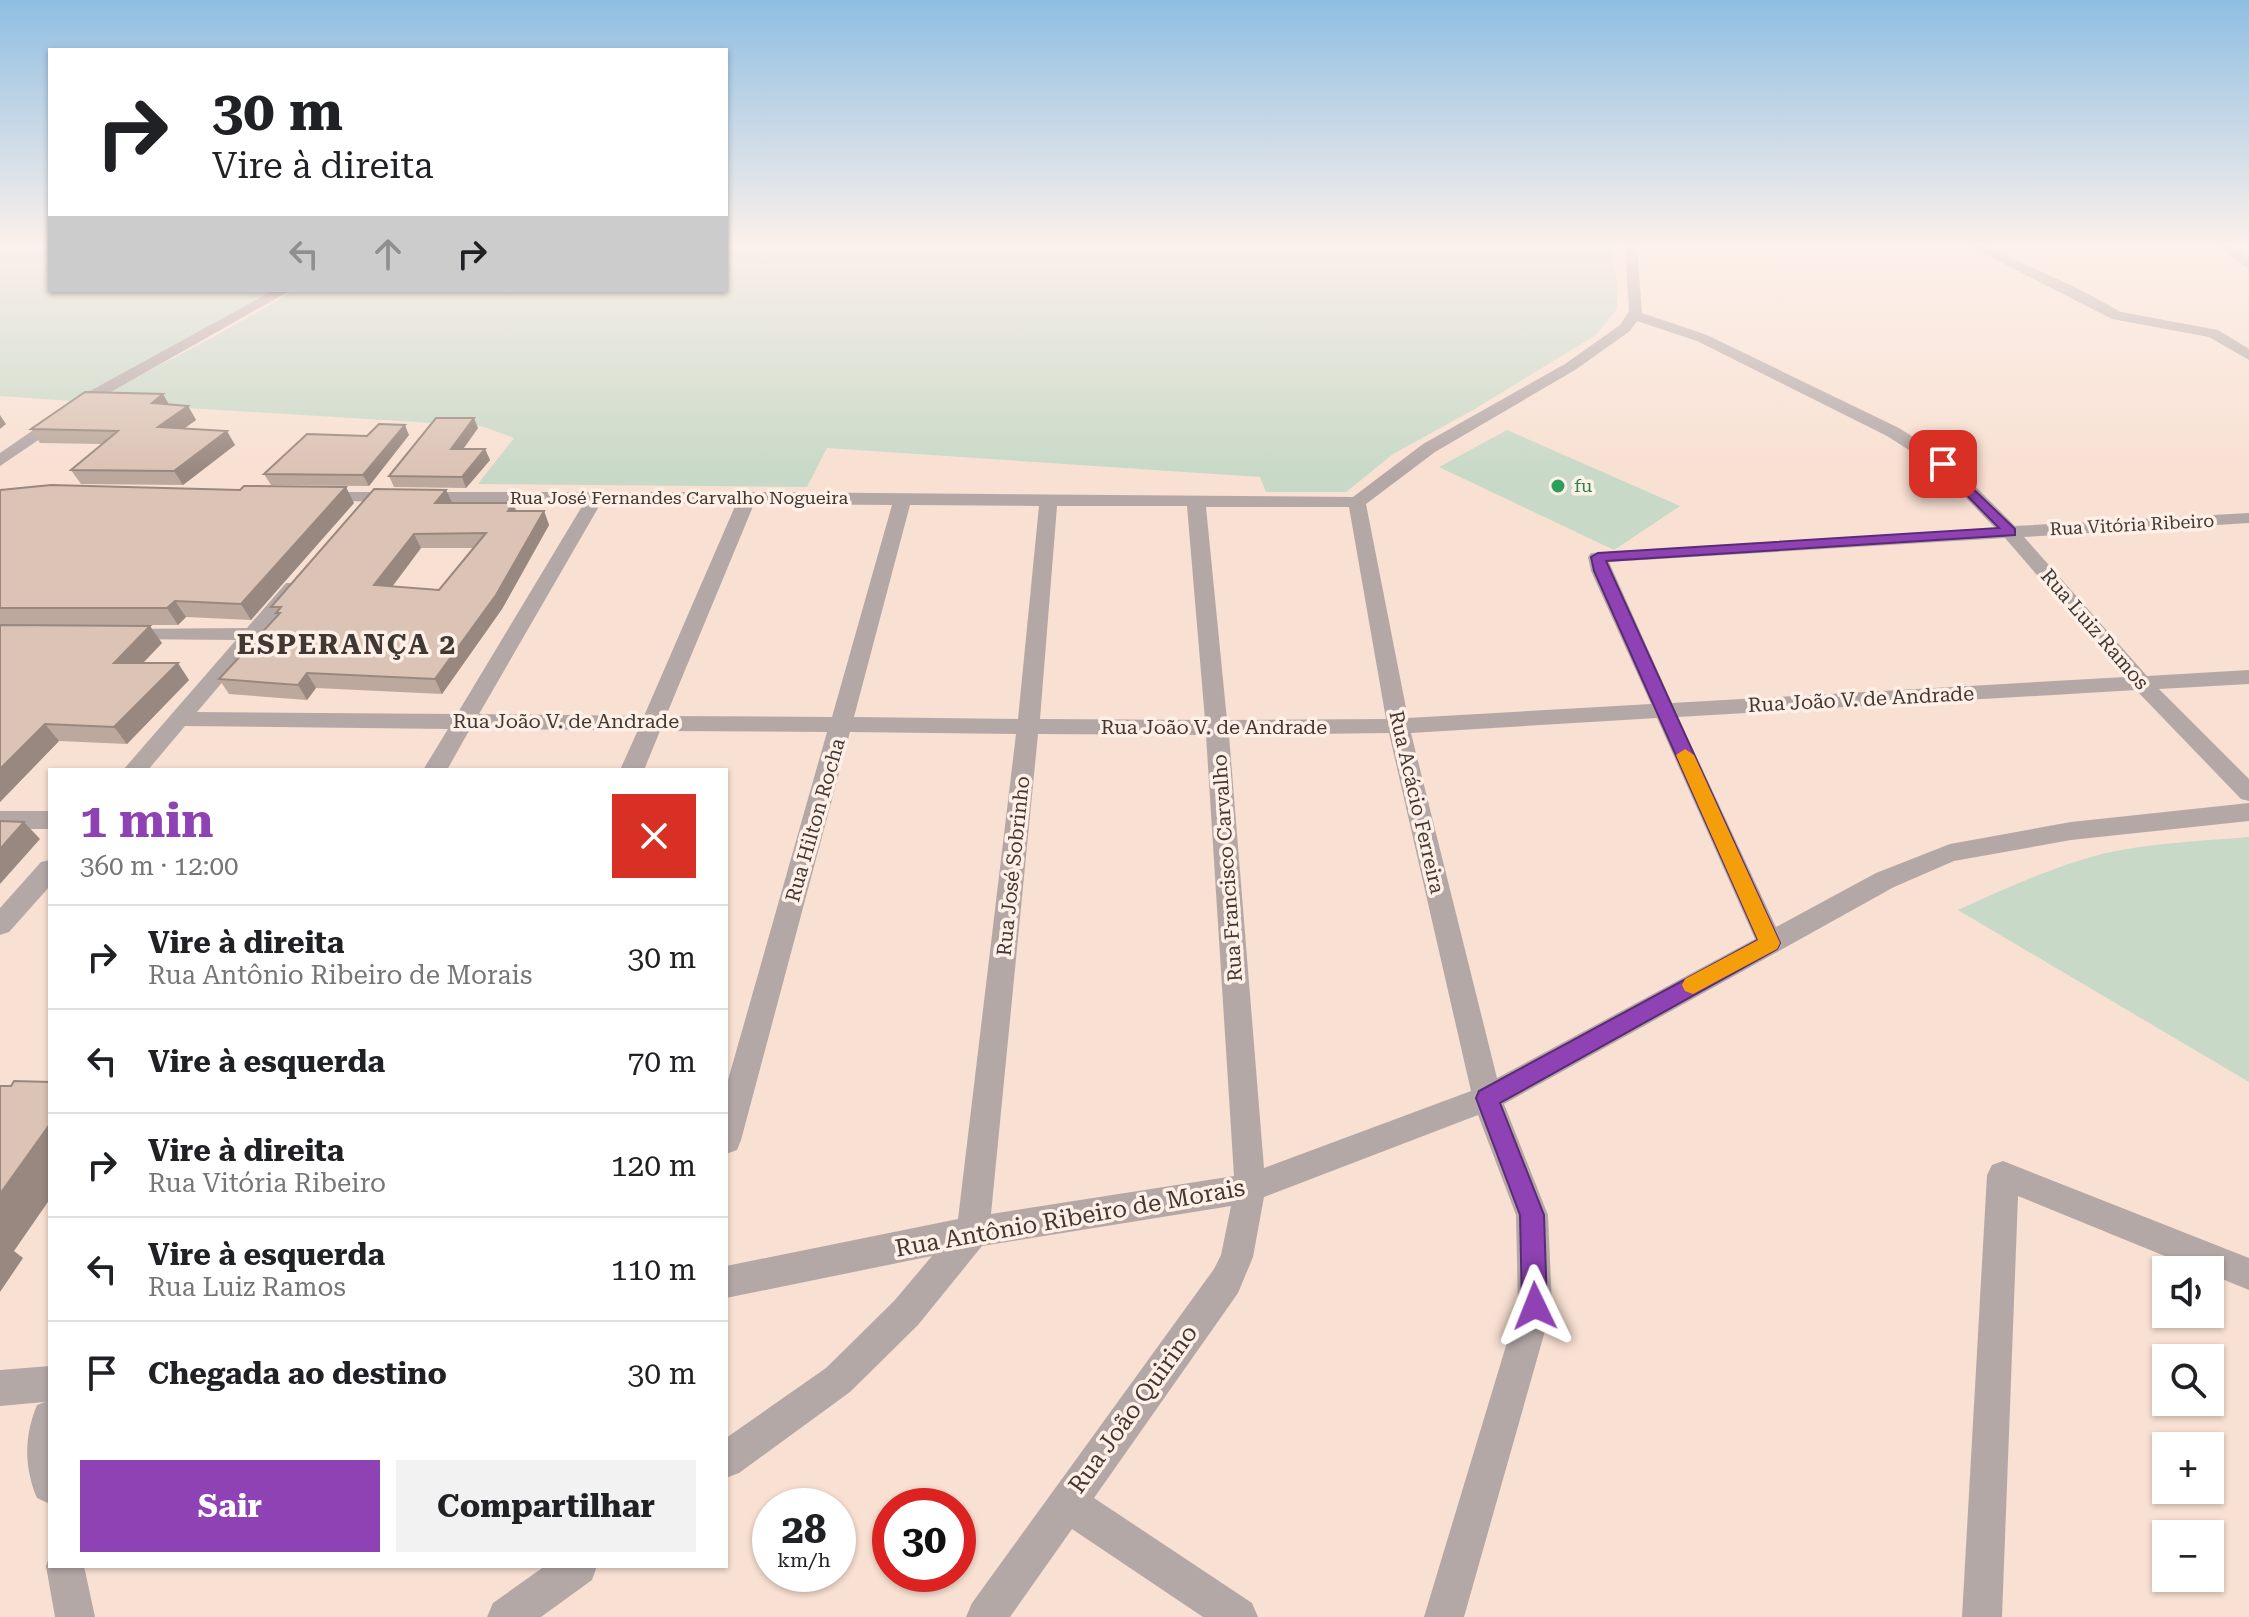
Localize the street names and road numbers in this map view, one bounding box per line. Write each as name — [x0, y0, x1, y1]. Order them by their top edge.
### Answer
street label: Rua José Fernandes Carvalho Nogueira — [510, 487, 849, 508]
street label: Rua Vitória Ribeiro — [2049, 510, 2215, 539]
street label: Rua Luiz Ramos — [2036, 564, 2154, 694]
street label: Rua João V. de Andrade — [1747, 681, 1975, 717]
street label: Rua Acácio Ferreira — [1384, 708, 1450, 896]
street label: Rua João V. de Andrade — [453, 709, 679, 733]
street label: Rua João V. de Andrade — [1101, 715, 1327, 739]
street label: Rua Hilton Rocha — [780, 735, 850, 905]
street label: Rua Francisco Carvalho — [1207, 753, 1247, 983]
street label: Rua José Sobrinho — [992, 775, 1034, 957]
street label: Rua Antônio Ribeiro de Morais — [893, 1173, 1247, 1263]
street label: Rua João Quirino — [1063, 1319, 1203, 1499]

